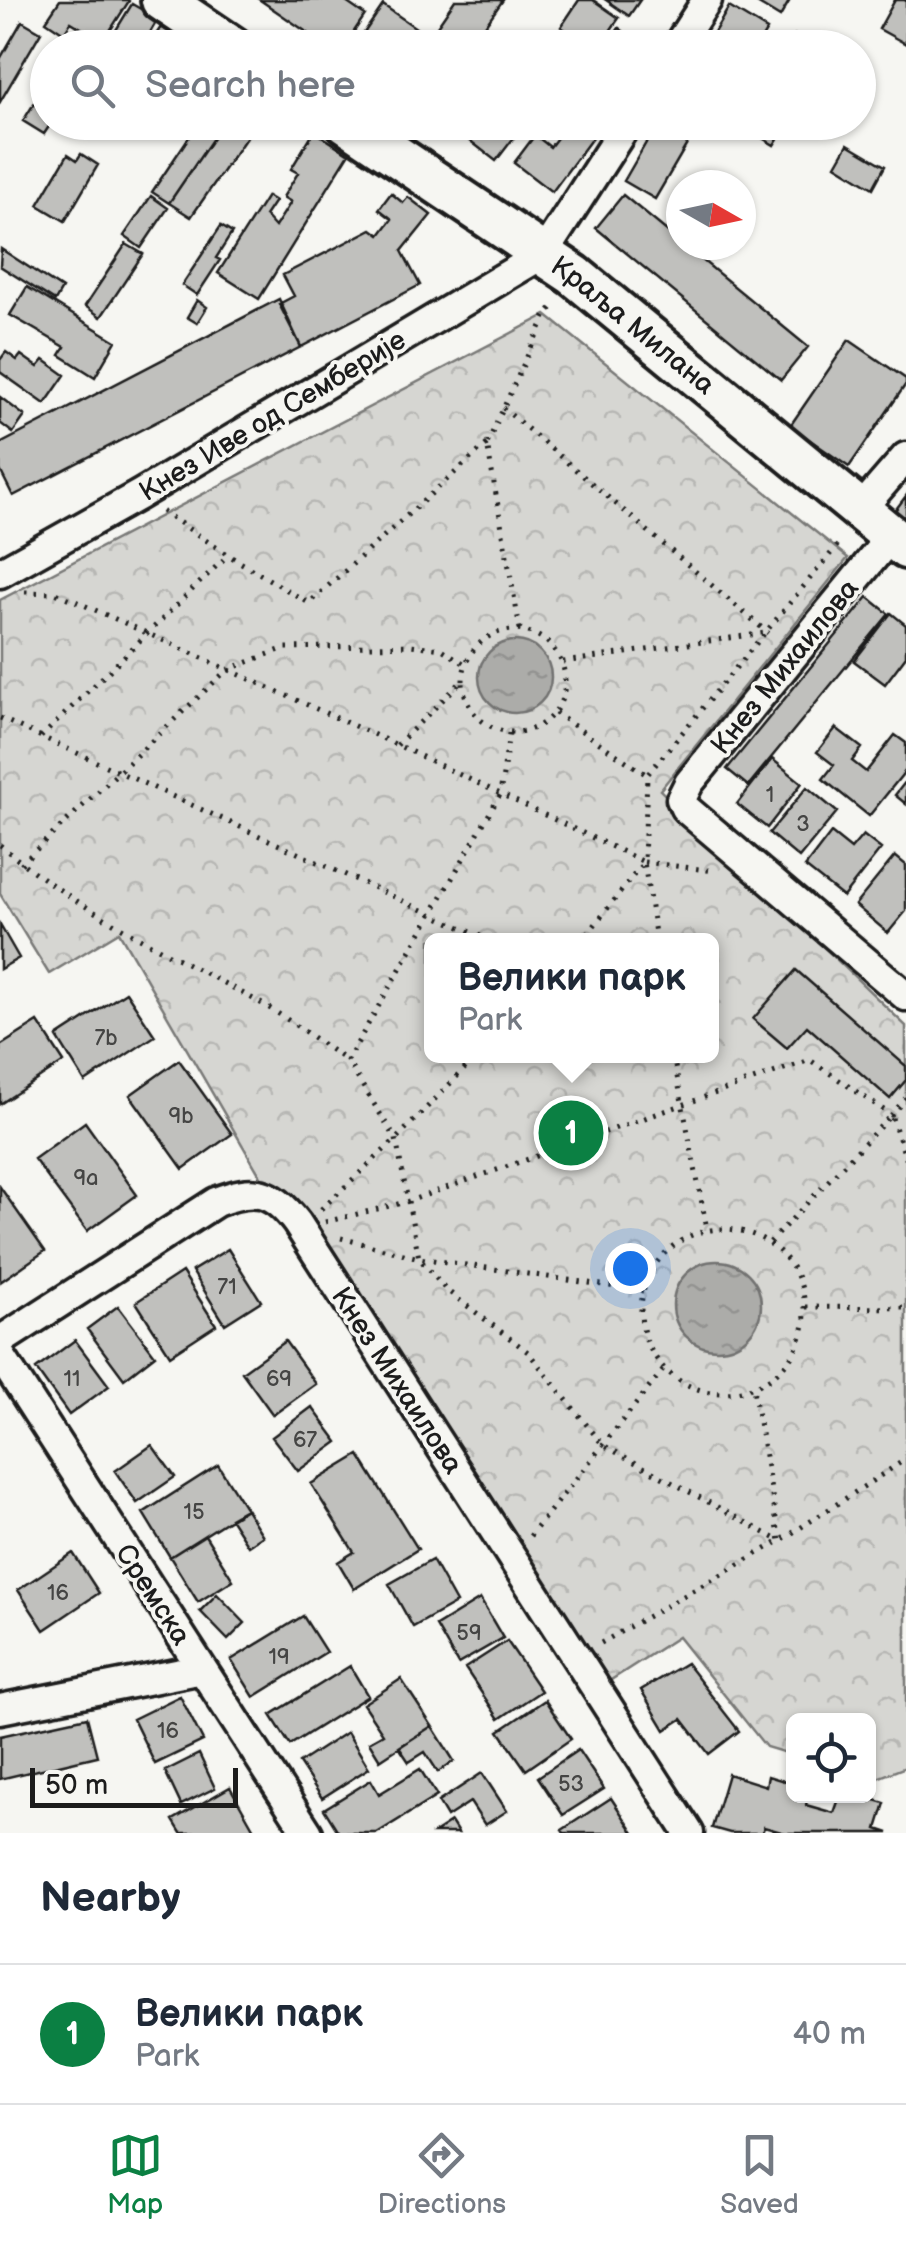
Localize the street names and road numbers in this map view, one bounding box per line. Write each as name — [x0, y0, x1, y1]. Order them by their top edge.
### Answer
street label: Краља Милана — [545, 250, 721, 402]
street label: Кнез Иве од Семберије — [134, 324, 412, 509]
street label: Кнез Михаилова — [704, 572, 866, 761]
street label: Кнез Михаилова — [324, 1281, 470, 1481]
street label: Сремска — [108, 1538, 198, 1652]

